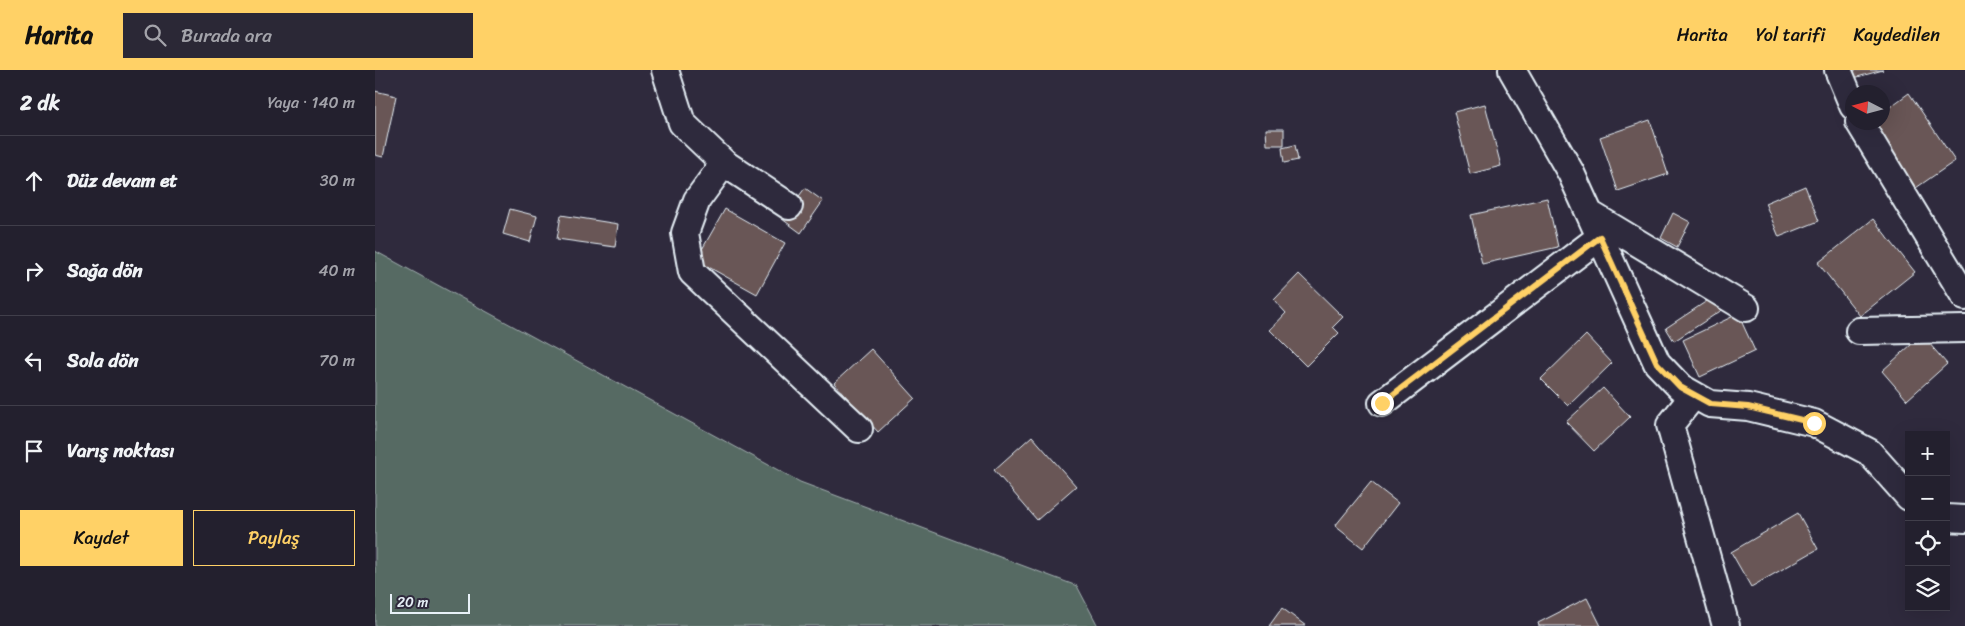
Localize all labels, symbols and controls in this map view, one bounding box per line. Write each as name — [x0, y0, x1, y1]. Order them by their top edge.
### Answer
search box — [123, 13, 473, 58]
text: Harita — [25, 14, 93, 56]
text: Burada ara — [181, 19, 272, 52]
text: Harita — [1677, 19, 1728, 51]
text: Yol tarifi — [1756, 19, 1825, 51]
text: Kaydedilen — [1853, 19, 1940, 51]
icon: search — [141, 21, 169, 49]
text: 2 dk — [20, 84, 60, 122]
north arrow — [1845, 85, 1890, 130]
text: Yaya · 140 m — [267, 88, 355, 117]
text: Düz devam et — [67, 164, 178, 197]
text: 30 m — [320, 166, 355, 195]
icon: ahead — [20, 167, 48, 195]
text: Sağa dön — [67, 254, 142, 287]
text: 40 m — [318, 256, 355, 285]
icon: right — [20, 257, 48, 285]
text: Sola dön — [67, 344, 138, 377]
text: 70 m — [319, 346, 355, 375]
icon: left — [20, 347, 48, 375]
route end — [1371, 392, 1394, 415]
route start — [1803, 412, 1826, 435]
map controls — [1905, 431, 1950, 611]
button: + — [1905, 431, 1950, 476]
text: Varış noktası — [67, 434, 174, 467]
icon: arrive — [20, 437, 48, 465]
button: − — [1905, 476, 1950, 521]
button: Kaydet — [20, 510, 183, 566]
button: Paylaş — [193, 510, 355, 566]
button: locate — [1905, 521, 1950, 566]
button: layers — [1905, 566, 1950, 611]
text: 20 m — [397, 590, 428, 615]
scale bar — [390, 591, 470, 614]

